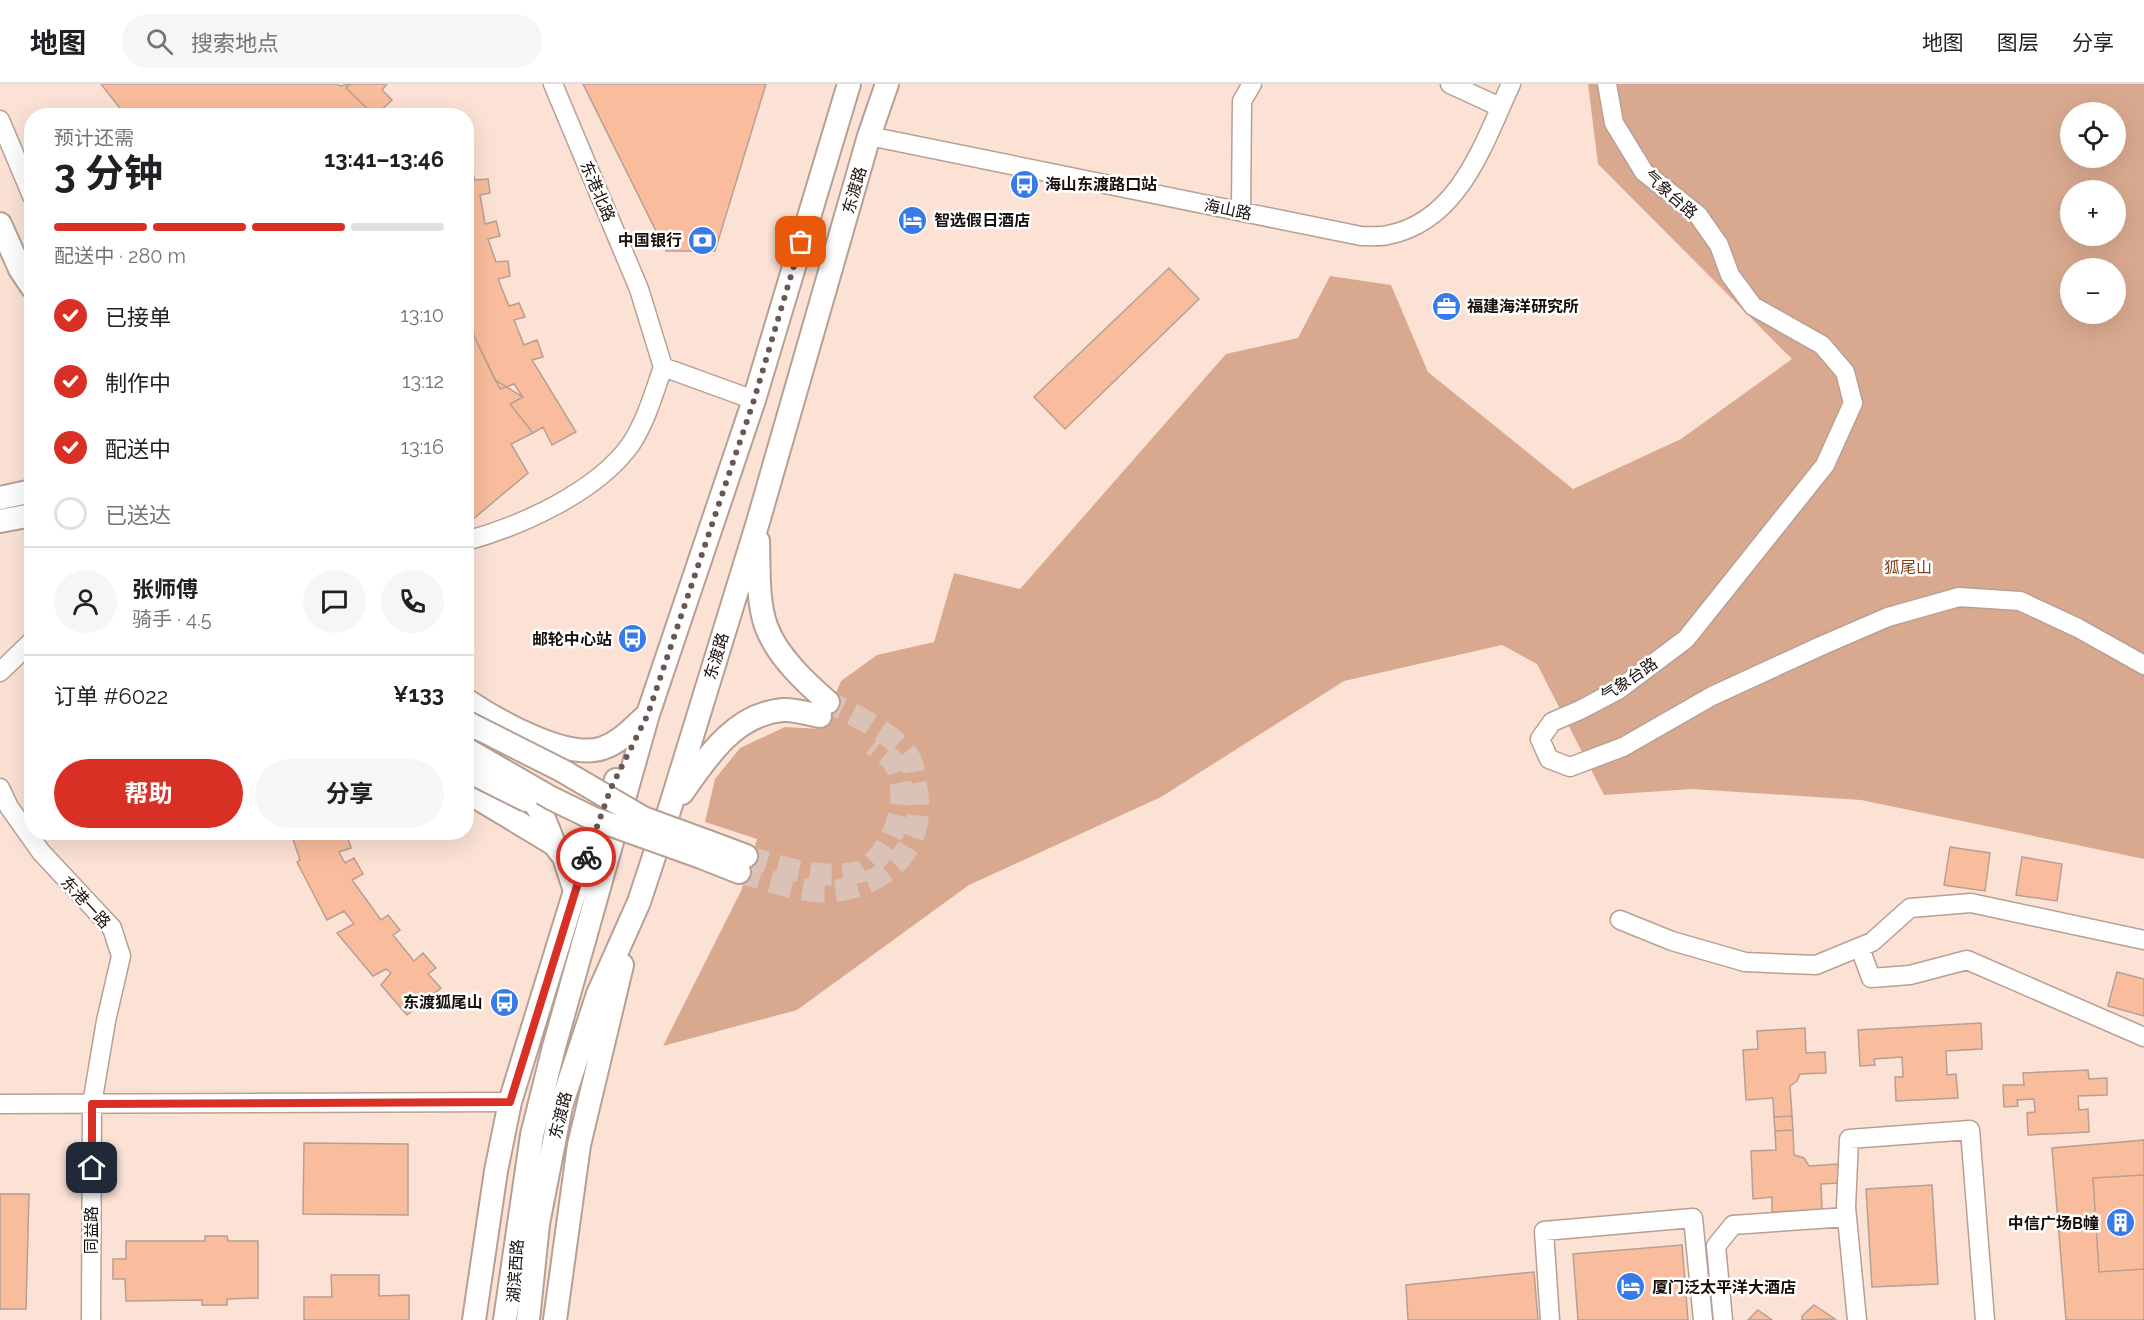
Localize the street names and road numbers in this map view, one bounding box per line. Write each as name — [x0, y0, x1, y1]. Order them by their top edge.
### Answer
street label: 东港北路 — [576, 158, 619, 224]
street label: 东渡路 — [839, 164, 870, 216]
street label: 气象台路 — [1640, 166, 1701, 223]
street label: 海山路 — [1203, 196, 1253, 223]
street label: 东渡路 — [700, 630, 733, 682]
street label: 气象台路 — [1597, 654, 1661, 705]
street label: 东港一路 — [57, 872, 114, 932]
street label: 东渡路 — [545, 1090, 576, 1141]
street label: 同益路 — [82, 1206, 101, 1254]
street label: 湖滨西路 — [504, 1238, 527, 1304]

